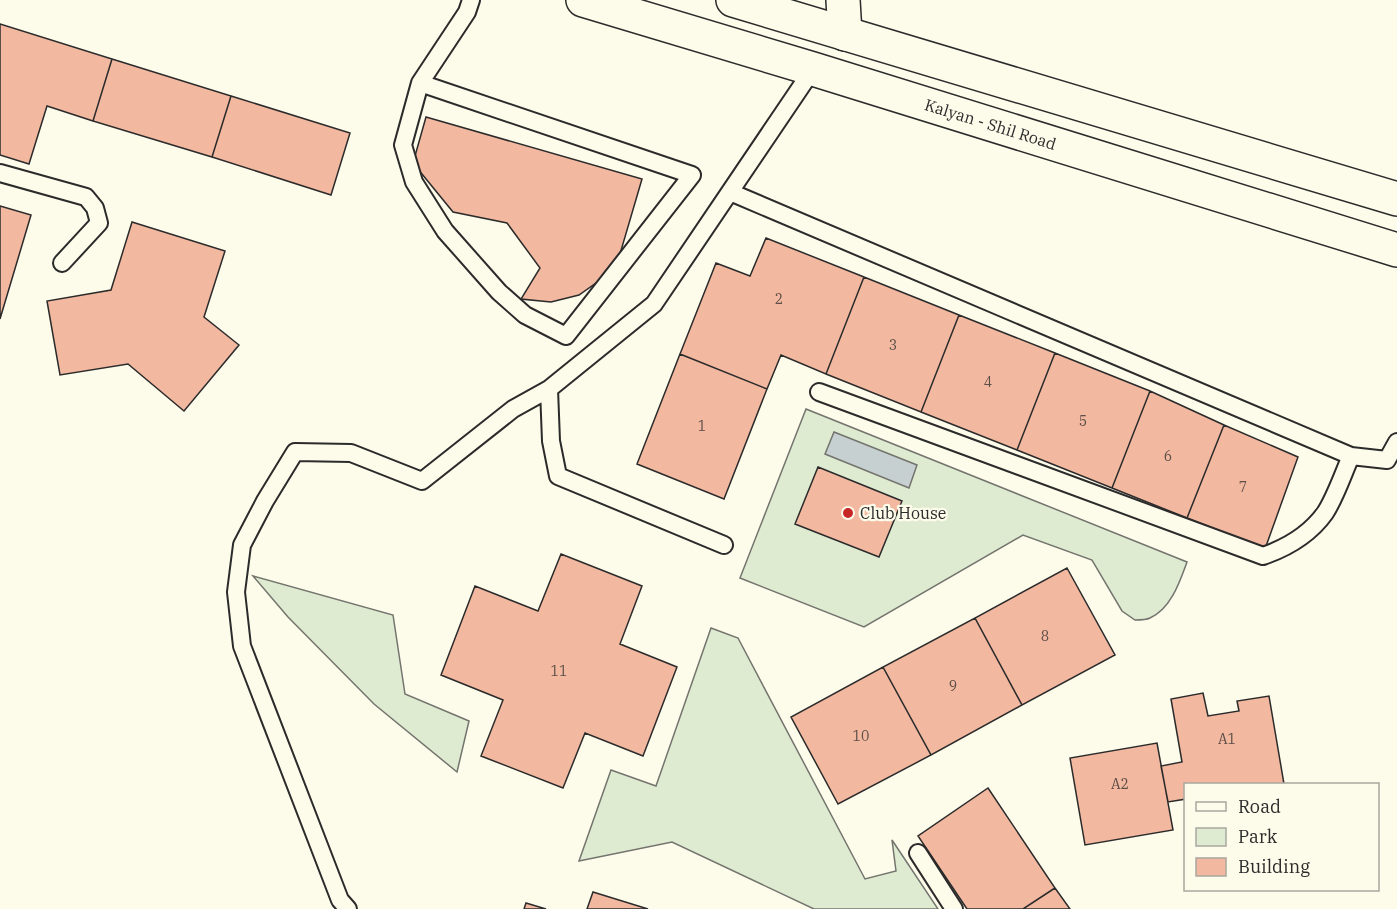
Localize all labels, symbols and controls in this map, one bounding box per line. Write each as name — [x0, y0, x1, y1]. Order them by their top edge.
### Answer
street label: Kalyan - Shil Road — [922, 94, 1059, 154]
house number: 2 — [775, 290, 783, 308]
house number: 3 — [889, 336, 897, 354]
house number: 4 — [984, 373, 992, 391]
house number: 5 — [1079, 412, 1087, 430]
house number: 1 — [698, 417, 706, 435]
house number: 6 — [1164, 447, 1172, 465]
house number: 7 — [1239, 478, 1247, 496]
place label: Club House — [860, 503, 946, 523]
marker: Club House — [841, 506, 855, 520]
house number: 8 — [1041, 627, 1049, 645]
house number: 11 — [551, 662, 567, 680]
house number: 9 — [949, 677, 957, 695]
house number: 10 — [853, 727, 869, 745]
house number: A1 — [1218, 730, 1236, 748]
house number: A2 — [1111, 775, 1129, 793]
legend — [1184, 783, 1379, 891]
text: Road — [1238, 795, 1281, 818]
text: Park — [1238, 825, 1278, 848]
text: Building — [1238, 855, 1310, 878]

